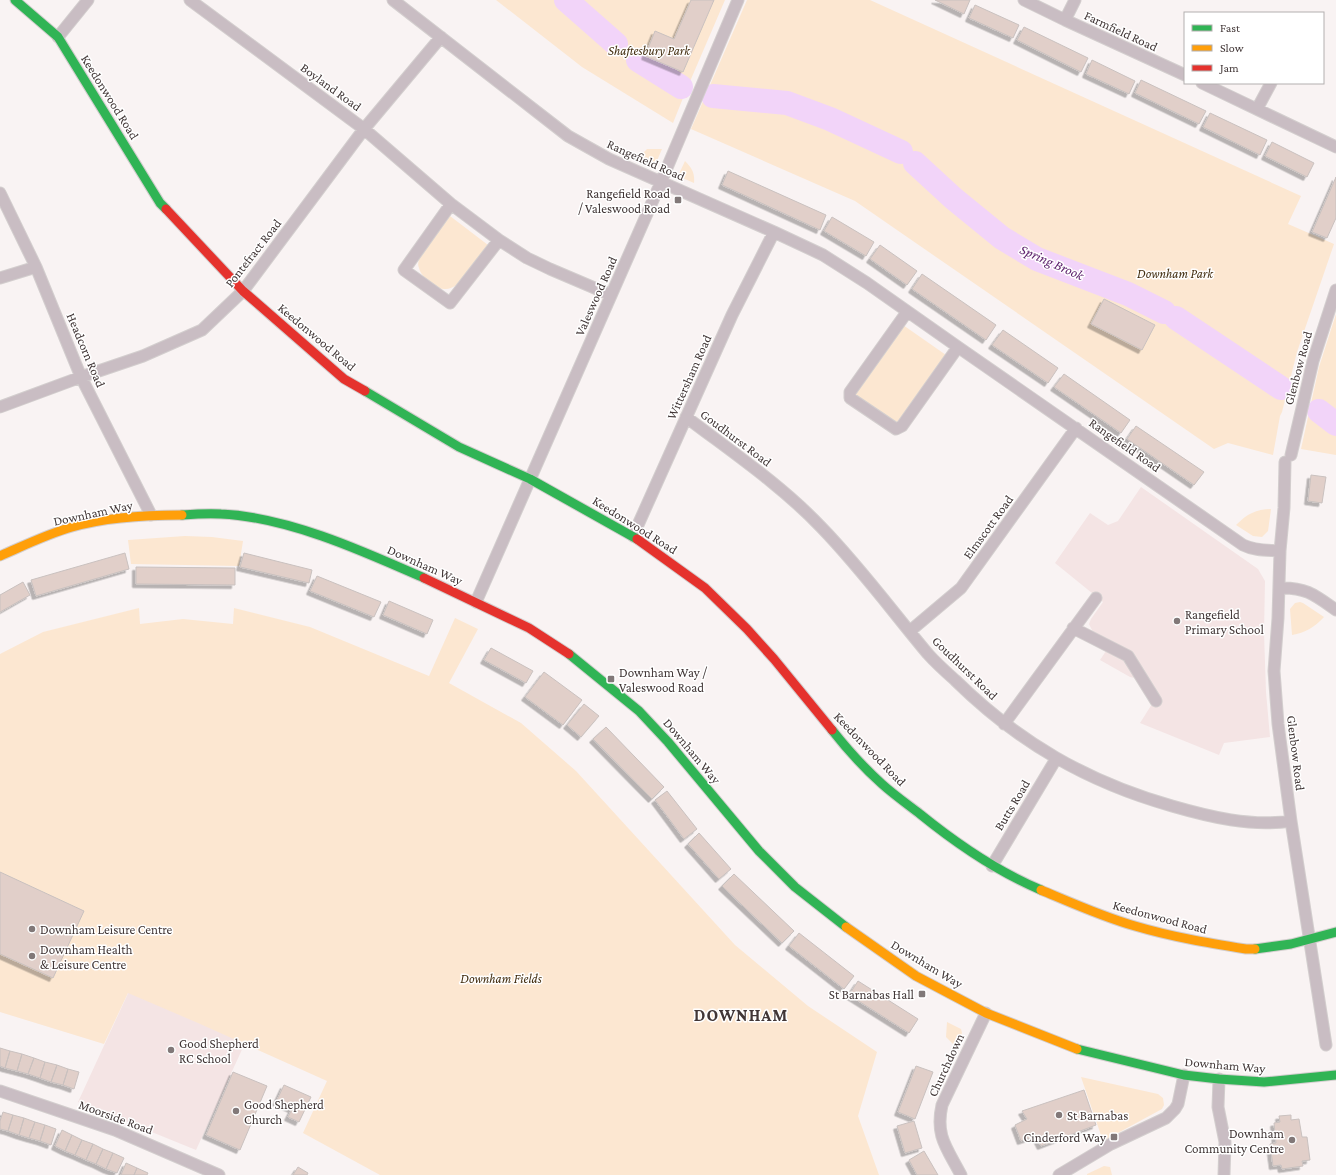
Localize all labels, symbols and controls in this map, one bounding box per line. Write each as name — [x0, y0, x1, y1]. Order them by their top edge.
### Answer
street label: Farmfield Road — [1082, 8, 1160, 55]
legend — [1184, 12, 1324, 84]
text: Fast — [1220, 21, 1241, 35]
text: Slow — [1220, 41, 1244, 55]
park label: Shaftesbury Park — [608, 43, 691, 58]
street label: Keedonwood Road — [78, 52, 142, 142]
street label: Boyland Road — [298, 60, 364, 114]
text: Jam — [1219, 61, 1239, 75]
street label: Rangefield Road — [605, 136, 687, 184]
place label: Rangefield Road / Valeswood Road — [578, 186, 670, 216]
marker: Rangefield Road / Valeswood Road — [673, 195, 683, 205]
street label: Pontefract Road — [222, 216, 284, 290]
water label: Spring Brook — [1018, 241, 1087, 284]
street label: Valeswood Road — [572, 254, 620, 338]
park label: Downham Park — [1137, 266, 1214, 281]
street label: Keedonwood Road — [275, 300, 359, 374]
street label: Headcorn Road — [64, 311, 108, 390]
street label: Glenbow Road — [1281, 329, 1315, 407]
street label: Wittersham Road — [664, 332, 714, 422]
street label: Goudhurst Road — [698, 406, 775, 470]
street label: Rangefield Road — [1086, 415, 1164, 475]
street label: Elmscott Road — [960, 492, 1016, 562]
street label: Keedonwood Road — [590, 493, 680, 557]
street label: Downham Way — [52, 497, 135, 529]
street label: Downham Way — [385, 542, 466, 589]
place label: Rangefield Primary School — [1185, 607, 1264, 637]
marker: Rangefield Primary School — [1172, 616, 1182, 626]
street label: Goudhurst Road — [929, 633, 1001, 703]
place label: Downham Way / Valeswood Road — [619, 665, 707, 695]
marker: Downham Way / Valeswood Road — [606, 674, 616, 684]
street label: Keedonwood Road — [831, 709, 909, 789]
street label: Glenbow Road — [1284, 714, 1308, 792]
street label: Downham Way — [660, 715, 724, 788]
street label: Butts Road — [991, 777, 1033, 833]
street label: Keedonwood Road — [1111, 897, 1209, 937]
place label: Downham Leisure Centre — [40, 922, 173, 937]
marker: Downham Leisure Centre — [27, 924, 37, 934]
street label: Downham Way — [888, 937, 966, 992]
place label: Downham Health & Leisure Centre — [40, 942, 133, 972]
marker: Downham Health & Leisure Centre — [27, 951, 37, 961]
park label: Downham Fields — [460, 971, 542, 986]
place label: St Barnabas Hall — [829, 987, 915, 1002]
marker: St Barnabas Hall — [917, 989, 927, 999]
district label: DOWNHAM — [694, 1006, 788, 1025]
street label: Churchdown — [925, 1031, 967, 1099]
place label: Good Shepherd RC School — [179, 1036, 259, 1066]
marker: Good Shepherd RC School — [166, 1045, 176, 1055]
street label: Downham Way — [1184, 1054, 1267, 1076]
street label: Moorside Road — [77, 1097, 155, 1137]
place label: Good Shepherd Church — [244, 1097, 324, 1127]
marker: Good Shepherd Church — [231, 1106, 241, 1116]
place label: St Barnabas — [1067, 1108, 1128, 1123]
marker: St Barnabas — [1054, 1110, 1064, 1120]
place label: Downham Community Centre — [1184, 1126, 1285, 1156]
place label: Cinderford Way — [1024, 1130, 1107, 1145]
marker: Cinderford Way — [1109, 1132, 1119, 1142]
marker: Downham Community Centre — [1287, 1135, 1297, 1145]

